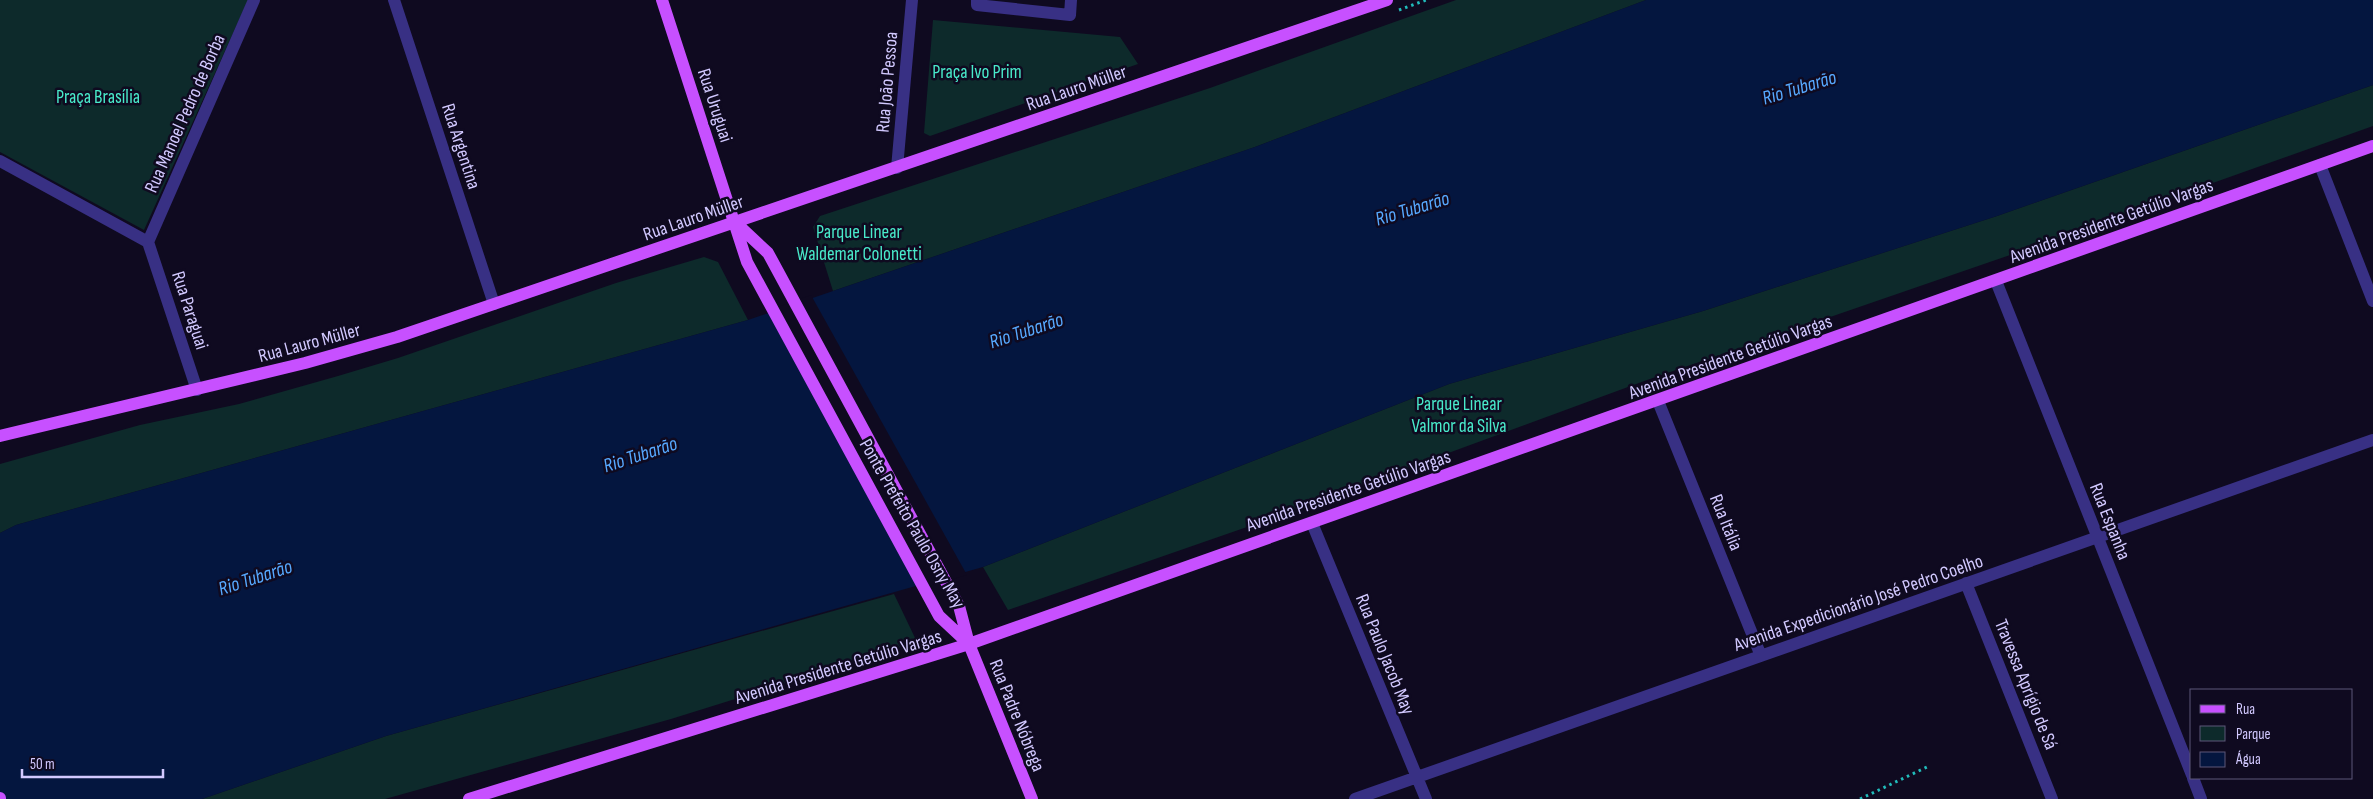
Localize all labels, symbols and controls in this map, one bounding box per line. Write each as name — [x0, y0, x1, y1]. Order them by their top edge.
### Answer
street label: Rua Manoel Pedro de Borba — [140, 31, 231, 196]
street label: Rua João Pessoa — [872, 31, 903, 134]
street label: Rua Lauro Müller — [1023, 60, 1130, 116]
park label: Praça Ivo Prim — [932, 61, 1022, 84]
water label: Rio Tubarão — [1759, 65, 1839, 111]
street label: Rua Uruguai — [692, 66, 737, 145]
park label: Praça Brasília — [56, 86, 140, 109]
street label: Rua Argentina — [436, 101, 485, 192]
street label: Avenida Presidente Getúlio Vargas — [2006, 174, 2217, 269]
water label: Rio Tubarão — [1372, 186, 1452, 232]
street label: Rua Lauro Müller — [640, 190, 747, 246]
park label: Parque Linear Waldemar Colonetti — [796, 221, 922, 266]
street label: Rua Paraguai — [166, 268, 213, 353]
water label: Rio Tubarão — [986, 308, 1066, 354]
street label: Avenida Presidente Getúlio Vargas — [1625, 310, 1836, 405]
street label: Rua Lauro Müller — [256, 319, 363, 368]
park label: Parque Linear Valmor da Silva — [1411, 393, 1507, 438]
water label: Rio Tubarão — [600, 432, 680, 478]
street label: Ponte Prefeito Paulo Osny May — [854, 435, 970, 613]
street label: Avenida Presidente Getúlio Vargas — [1242, 446, 1454, 538]
street label: Rua Espanha — [2084, 480, 2135, 563]
street label: Rua Itália — [1704, 491, 1747, 554]
street label: Avenida Expedicionário José Pedro Coelho — [1730, 550, 1986, 657]
water label: Rio Tubarão — [215, 555, 295, 601]
street label: Rua Paulo Jacob May — [1350, 591, 1419, 719]
street label: Travessa Aprígio de Sá — [1989, 616, 2062, 753]
street label: Avenida Presidente Getúlio Vargas — [731, 625, 945, 710]
street label: Rua Padre Nóbrega — [984, 656, 1050, 775]
legend — [2190, 689, 2353, 779]
text: Rua — [2236, 700, 2255, 719]
text: Parque — [2236, 725, 2271, 744]
scale bar — [22, 746, 164, 778]
text: Água — [2235, 750, 2261, 769]
text: 50 m — [30, 755, 55, 774]

